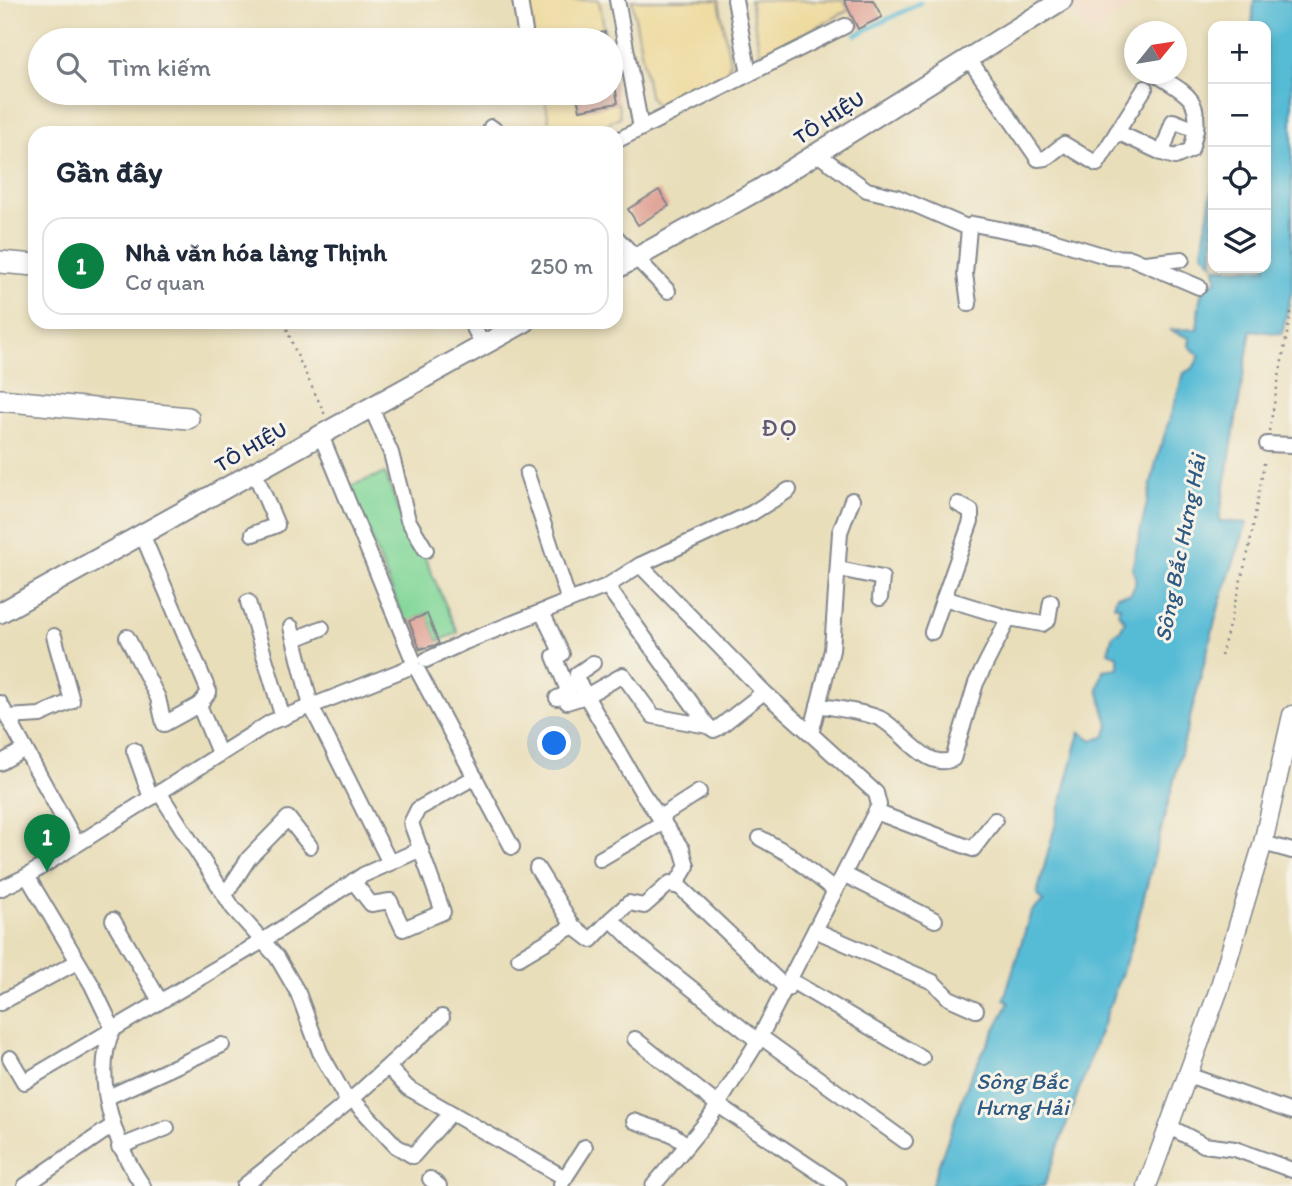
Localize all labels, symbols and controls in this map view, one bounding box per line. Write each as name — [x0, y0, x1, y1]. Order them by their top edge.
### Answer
north arrow — [1124, 21, 1187, 84]
map controls — [1208, 21, 1271, 273]
button: + — [1208, 21, 1271, 84]
search box — [28, 28, 623, 105]
icon: search — [52, 48, 90, 86]
text: Tìm kiếm — [108, 51, 211, 83]
button: − — [1208, 84, 1271, 147]
street label: TÔ HIỆU — [789, 85, 869, 150]
button: locate — [1208, 147, 1271, 210]
text: Gần đây — [56, 153, 162, 190]
button: layers — [1208, 210, 1271, 273]
text: Nhà văn hóa làng Thịnh — [125, 236, 387, 268]
text: 1 — [76, 252, 86, 280]
text: 250 m — [530, 252, 593, 280]
text: Cơ quan — [125, 268, 205, 296]
district label: ĐỌ — [761, 413, 799, 442]
street label: TÔ HIỆU — [210, 416, 291, 477]
water label: Sông Bắc Hưng Hải — [1148, 450, 1212, 644]
your location — [537, 726, 571, 760]
pin: 1 — [24, 814, 70, 872]
water label: Sông Bắc Hưng Hải — [975, 1067, 1071, 1121]

